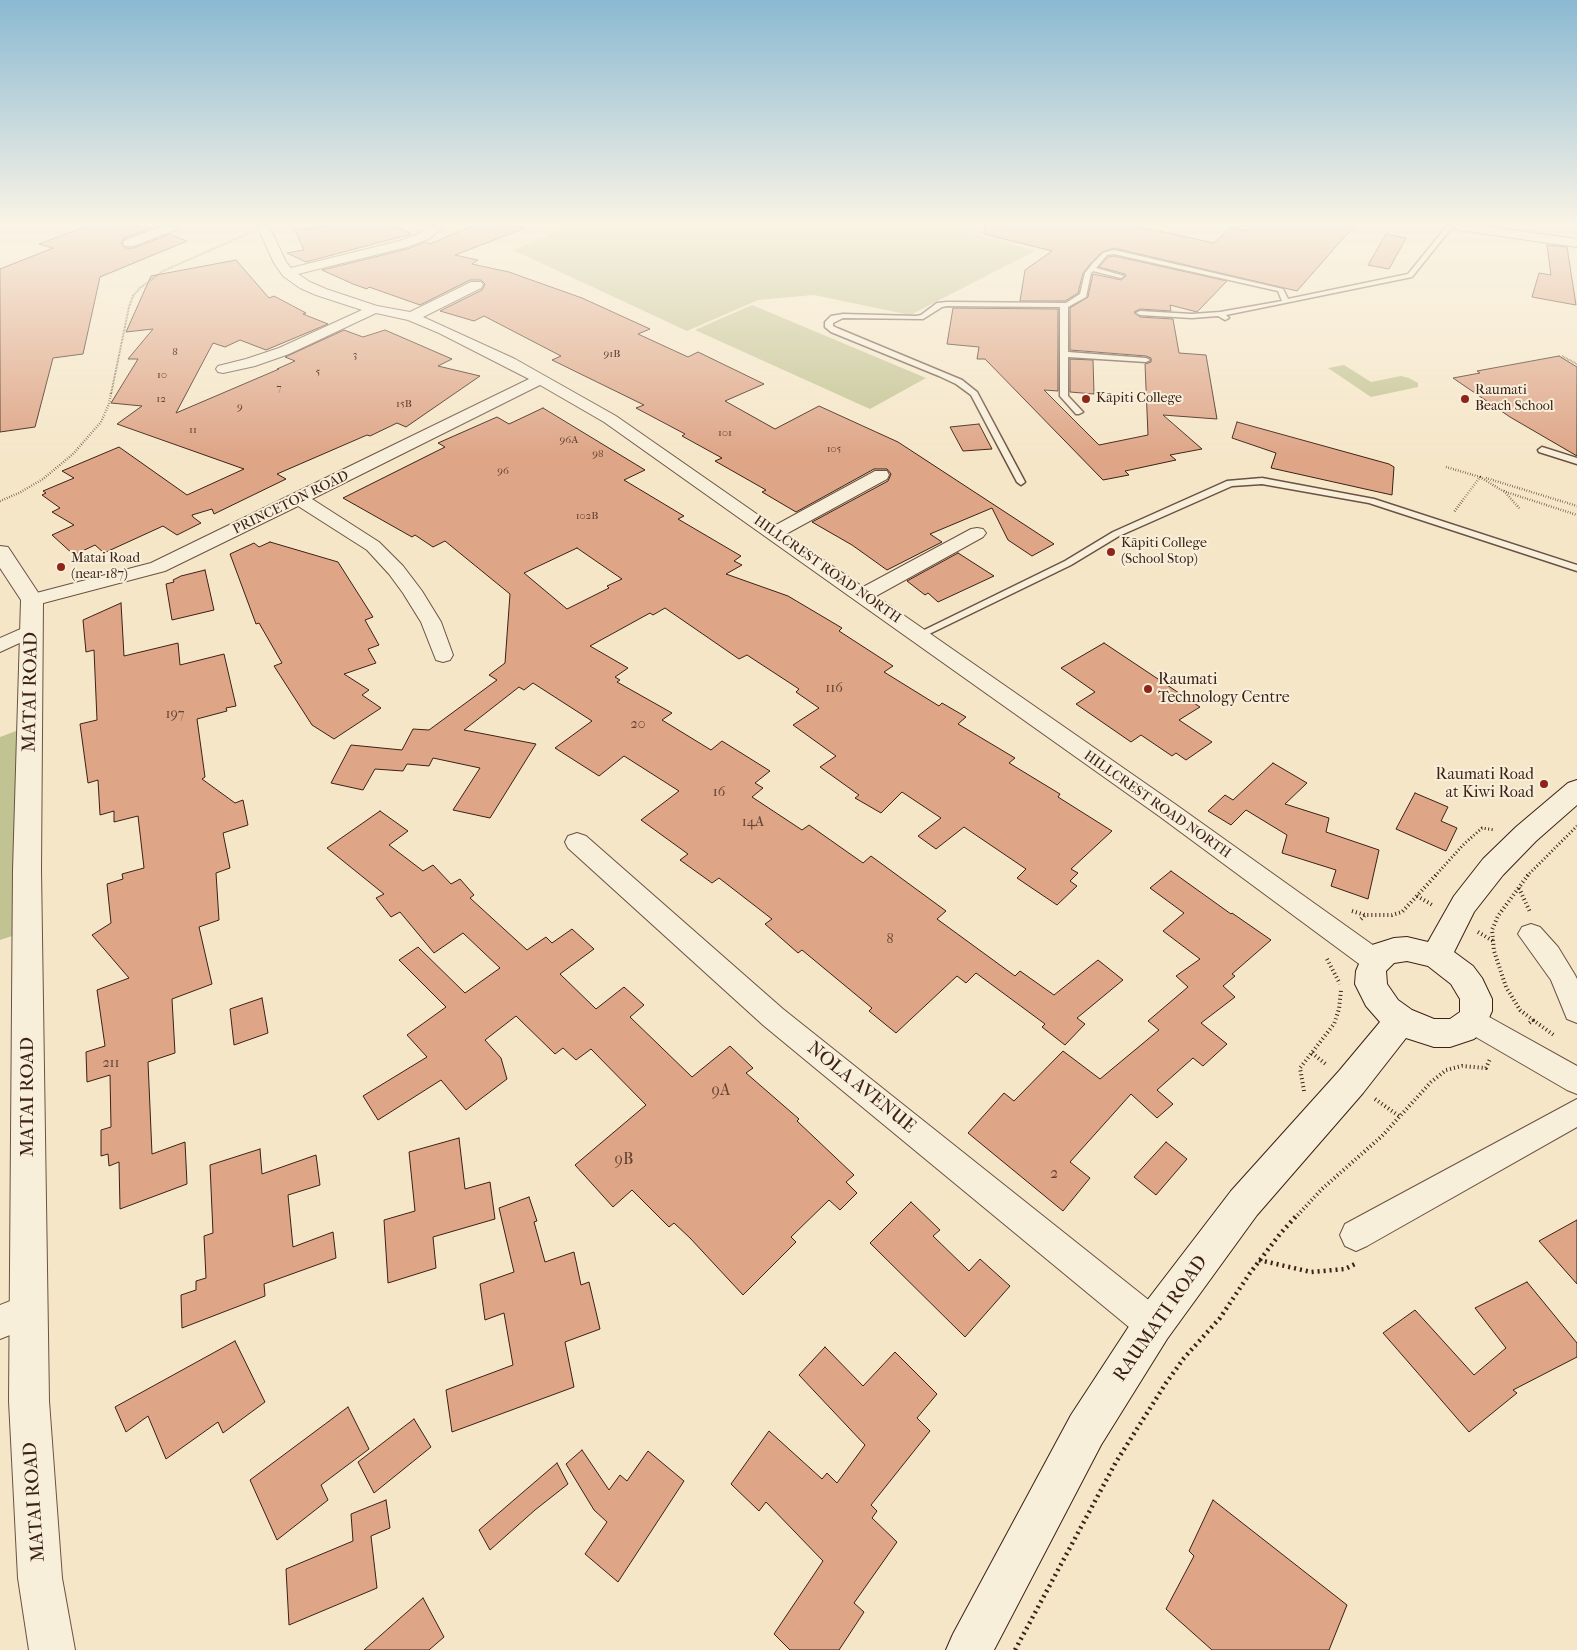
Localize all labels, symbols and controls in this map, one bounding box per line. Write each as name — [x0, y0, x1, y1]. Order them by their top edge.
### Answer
house number: 8 — [172, 345, 178, 359]
house number: 91B — [604, 347, 620, 361]
house number: 3 — [353, 348, 357, 362]
house number: 5 — [316, 365, 320, 379]
house number: 10 — [157, 368, 167, 382]
house number: 7 — [276, 381, 282, 395]
place label: Raumati Beach School — [1475, 383, 1554, 416]
place label: Kāpiti College — [1096, 391, 1182, 407]
house number: 12 — [156, 392, 166, 406]
marker: Kāpiti College — [1080, 393, 1092, 405]
marker: Raumati Beach School — [1459, 393, 1471, 405]
house number: 15B — [396, 397, 412, 411]
house number: 9 — [237, 400, 243, 414]
house number: 11 — [189, 423, 197, 437]
house number: 101 — [718, 426, 732, 440]
house number: 96A — [560, 433, 578, 447]
house number: 105 — [827, 442, 841, 456]
house number: 98 — [592, 447, 604, 461]
house number: 96 — [497, 464, 509, 478]
street label: PRINCETON ROAD — [230, 468, 352, 538]
house number: 102B — [576, 509, 598, 523]
street label: HILLCREST ROAD NORTH — [750, 513, 904, 627]
place label: Kāpiti College (School Stop) — [1121, 536, 1207, 568]
marker: Kāpiti College (School Stop) — [1105, 546, 1117, 558]
place label: Matai Road (near 187) — [71, 551, 140, 584]
marker: Matai Road (near 187) — [55, 561, 67, 573]
street label: MATAI ROAD — [19, 632, 43, 752]
place label: Raumati Technology Centre — [1158, 670, 1290, 708]
house number: 116 — [825, 681, 843, 697]
marker: Raumati Technology Centre — [1142, 683, 1154, 695]
house number: 197 — [165, 707, 185, 723]
house number: 20 — [631, 717, 645, 733]
street label: HILLCREST ROAD NORTH — [1080, 748, 1234, 862]
place label: Raumati Road at Kiwi Road — [1436, 765, 1534, 803]
marker: Raumati Road at Kiwi Road — [1538, 778, 1550, 790]
house number: 16 — [713, 785, 725, 801]
house number: 14A — [742, 815, 764, 831]
house number: 8 — [886, 932, 894, 948]
street label: MATAI ROAD — [17, 1037, 39, 1157]
street label: NOLA AVENUE — [802, 1037, 920, 1139]
house number: 211 — [102, 1056, 120, 1072]
house number: 9A — [712, 1081, 730, 1101]
house number: 9B — [615, 1150, 633, 1170]
house number: 2 — [1050, 1164, 1058, 1184]
street label: RAUMATI ROAD — [1109, 1252, 1213, 1386]
street label: MATAI ROAD — [19, 1441, 51, 1563]

